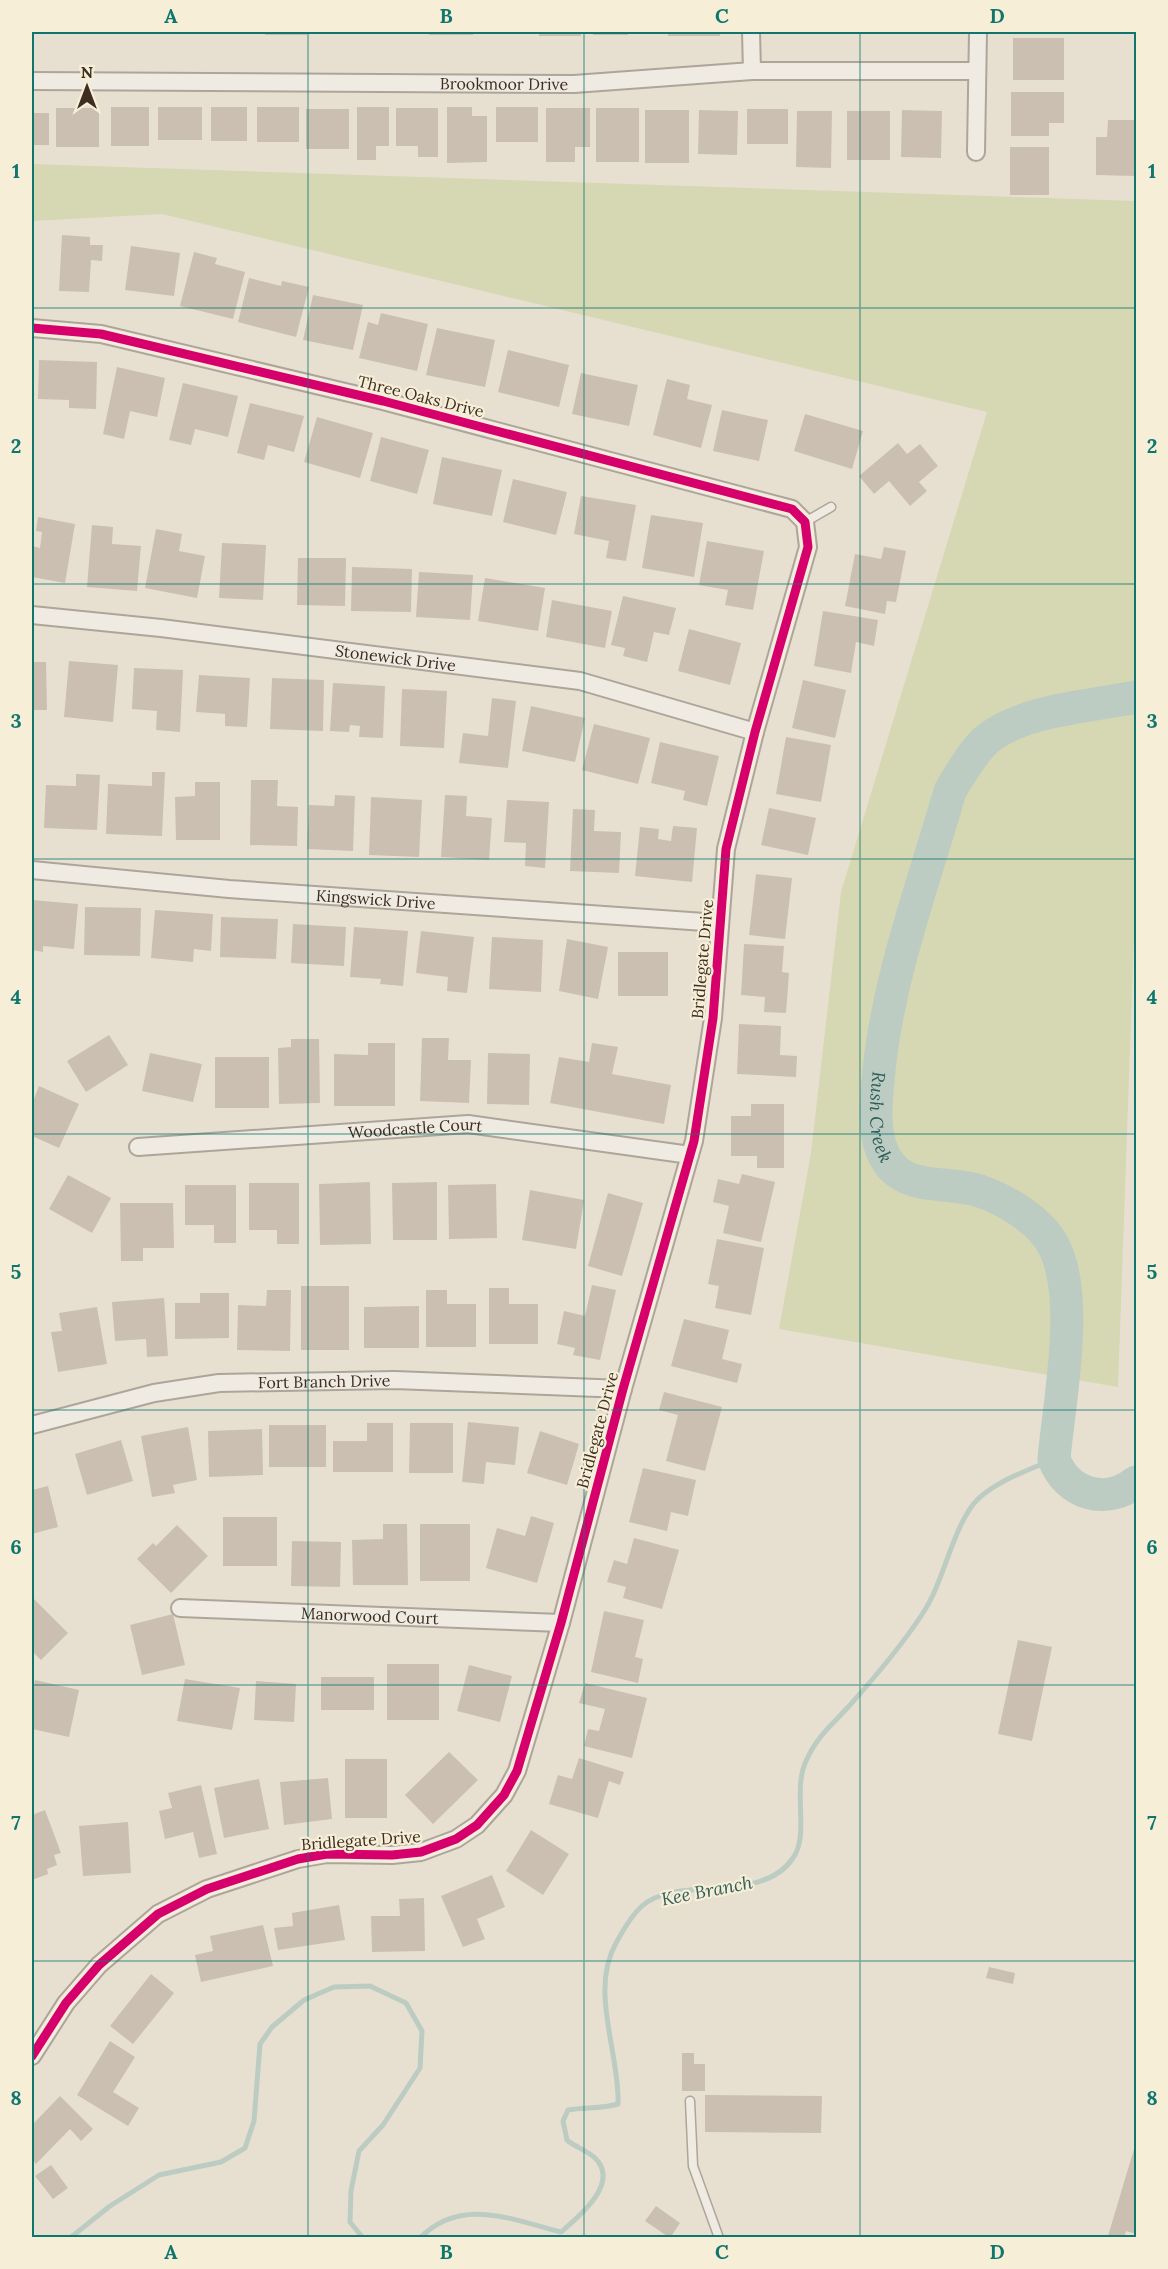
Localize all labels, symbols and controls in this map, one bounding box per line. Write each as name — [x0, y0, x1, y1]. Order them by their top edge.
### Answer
text: A — [164, 3, 178, 28]
text: B — [439, 3, 453, 28]
text: C — [715, 3, 729, 28]
text: D — [989, 3, 1005, 28]
north arrow — [57, 57, 117, 117]
text: N — [81, 62, 93, 82]
street label: Brookmoor Drive — [440, 73, 569, 94]
text: 1 — [12, 158, 20, 183]
text: 1 — [1148, 158, 1156, 183]
street label: Three Oaks Drive — [356, 371, 486, 421]
text: 2 — [11, 433, 21, 458]
text: 2 — [1147, 433, 1157, 458]
street label: Stonewick Drive — [334, 640, 457, 675]
text: 3 — [10, 708, 22, 733]
text: 3 — [1146, 708, 1158, 733]
street label: Kingswick Drive — [315, 885, 437, 913]
street label: Bridlegate Drive — [687, 898, 717, 1020]
text: 4 — [11, 984, 22, 1009]
text: 4 — [1147, 984, 1158, 1009]
water label: Rush Creek — [865, 1071, 898, 1167]
street label: Woodcastle Court — [347, 1114, 485, 1142]
text: 5 — [11, 1259, 22, 1284]
text: 5 — [1147, 1259, 1158, 1284]
street label: Bridlegate Drive — [572, 1369, 622, 1491]
street label: Fort Branch Drive — [258, 1370, 391, 1392]
text: 6 — [10, 1534, 22, 1559]
text: 6 — [1146, 1534, 1158, 1559]
street label: Manorwood Court — [301, 1603, 440, 1628]
text: 7 — [11, 1810, 21, 1835]
text: 7 — [1147, 1810, 1157, 1835]
street label: Bridlegate Drive — [300, 1826, 422, 1854]
water label: Kee Branch — [659, 1870, 755, 1911]
text: 8 — [10, 2085, 22, 2110]
text: 8 — [1146, 2085, 1158, 2110]
text: A — [164, 2239, 178, 2264]
text: B — [439, 2239, 453, 2264]
text: C — [715, 2239, 729, 2264]
text: D — [989, 2239, 1005, 2264]

